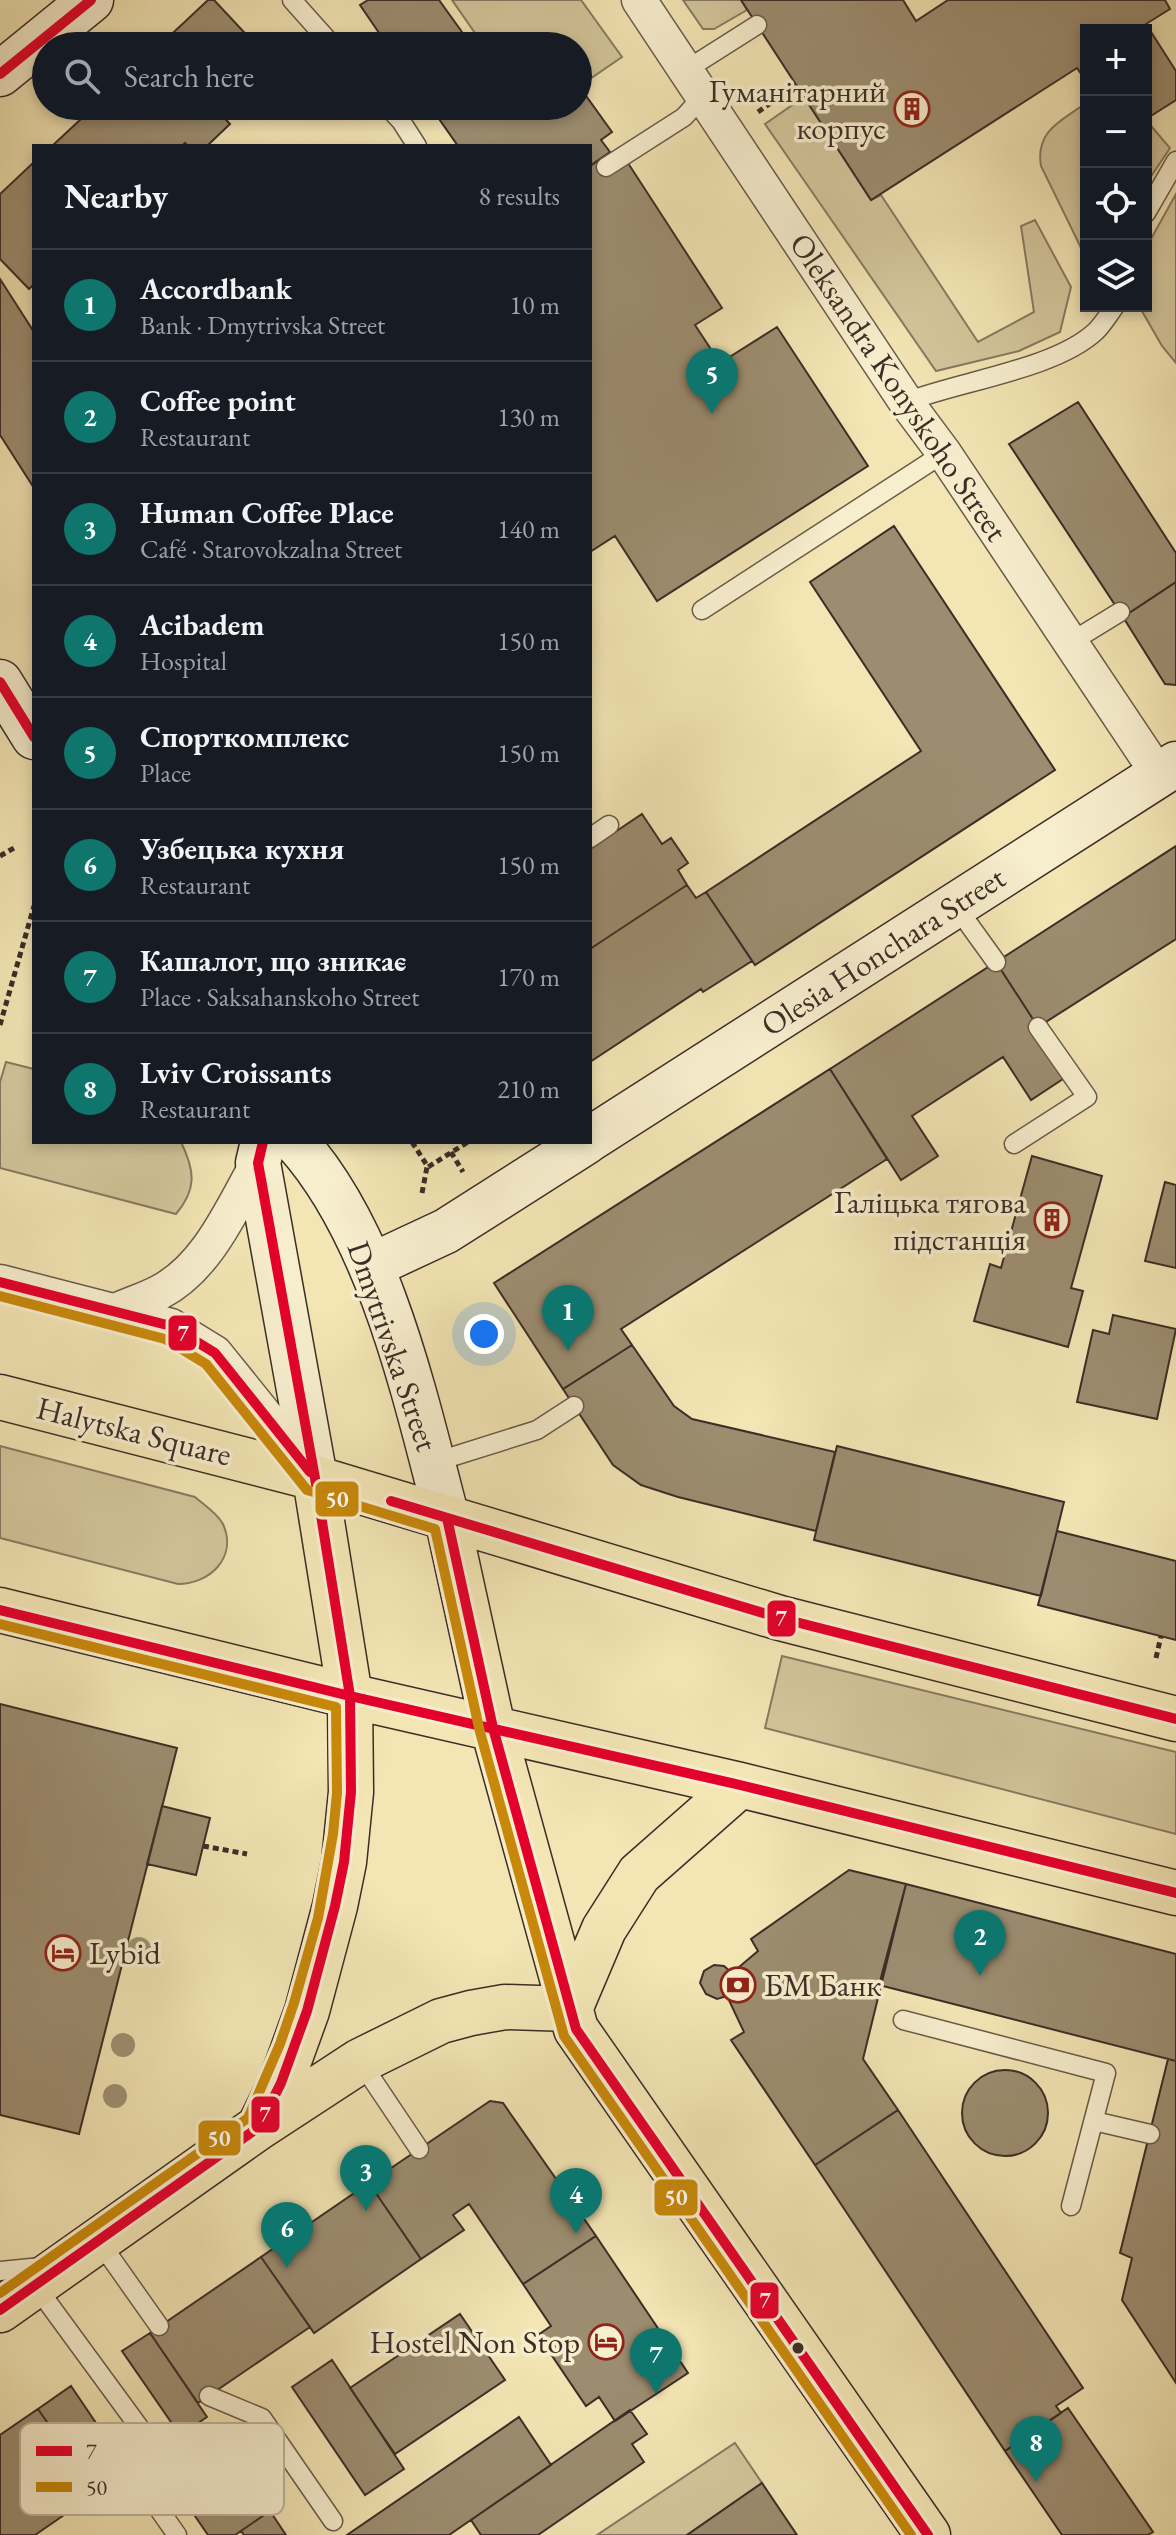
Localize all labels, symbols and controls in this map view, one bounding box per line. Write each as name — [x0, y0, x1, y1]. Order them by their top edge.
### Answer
map controls — [1080, 24, 1152, 312]
button: + — [1080, 24, 1152, 96]
search box — [32, 32, 592, 120]
icon: search — [60, 54, 104, 98]
text: Search here — [124, 57, 254, 96]
place label: Гуманітарний корпус — [709, 70, 886, 149]
building icon: Гуманітарний корпус — [893, 90, 931, 128]
button: − — [1080, 96, 1152, 168]
button: locate — [1080, 168, 1152, 240]
text: Nearby — [64, 174, 168, 218]
text: 8 results — [479, 179, 560, 213]
street label: Oleksandra Konyskoho Street — [780, 225, 1018, 549]
button: layers — [1080, 240, 1152, 312]
text: Accordbank — [140, 269, 292, 308]
text: 1 — [83, 288, 97, 322]
text: 10 m — [510, 288, 560, 322]
text: Bank · Dmytrivska Street — [140, 308, 385, 342]
pin: 5 — [686, 348, 738, 414]
text: Coffee point — [140, 381, 296, 420]
text: 2 — [83, 400, 97, 434]
text: 130 m — [497, 400, 560, 434]
text: Restaurant — [140, 420, 250, 454]
text: Human Coffee Place — [140, 493, 394, 532]
text: 3 — [83, 512, 97, 546]
text: 140 m — [497, 512, 560, 546]
text: Café · Starovokzalna Street — [140, 532, 402, 566]
text: Acibadem — [140, 605, 264, 644]
text: 4 — [83, 624, 97, 658]
text: 150 m — [497, 624, 560, 658]
text: Hospital — [140, 644, 227, 678]
text: Спорткомплекс — [140, 717, 349, 756]
text: 5 — [83, 736, 97, 770]
text: 150 m — [497, 736, 560, 770]
text: Place — [140, 756, 191, 790]
text: Узбецька кухня — [140, 829, 344, 868]
text: 6 — [83, 848, 97, 882]
text: 150 m — [497, 848, 560, 882]
street label: Olesia Honchara Street — [753, 856, 1013, 1046]
text: Restaurant — [140, 868, 250, 902]
text: Кашалот, що зникає — [140, 941, 407, 980]
text: 7 — [83, 960, 97, 994]
text: 170 m — [497, 960, 560, 994]
text: Place · Saksahanskoho Street — [140, 980, 419, 1014]
text: Lviv Croissants — [140, 1053, 332, 1092]
text: 8 — [83, 1072, 97, 1106]
text: 210 m — [497, 1072, 560, 1106]
text: Restaurant — [140, 1092, 250, 1126]
place label: Галiцька тягова пiдстанцiя — [834, 1181, 1026, 1260]
building icon: Галiцька тягова пiдстанцiя — [1033, 1201, 1071, 1239]
street label: Dmytrivska Street — [337, 1236, 449, 1456]
pin: 1 — [542, 1285, 594, 1351]
line badge: 7 — [167, 1314, 198, 1352]
your location — [464, 1314, 504, 1354]
text: 7 — [177, 1319, 189, 1348]
street label: Halytska Square — [32, 1387, 236, 1475]
line badge: 50 — [314, 1480, 360, 1518]
text: 50 — [325, 1485, 349, 1514]
line badge: 7 — [766, 1599, 797, 1638]
text: 7 — [775, 1604, 787, 1633]
pin: 2 — [954, 1910, 1006, 1976]
place label: Lybid — [89, 1932, 161, 1974]
hotel icon: Lybid — [44, 1934, 82, 1972]
place label: БМ Банк — [764, 1964, 882, 2006]
bank icon: БМ Банк — [719, 1966, 757, 2004]
line badge: 7 — [250, 2095, 281, 2134]
text: 7 — [259, 2100, 271, 2129]
line badge: 50 — [197, 2119, 242, 2157]
text: 50 — [207, 2124, 231, 2153]
pin: 3 — [340, 2145, 392, 2211]
pin: 4 — [550, 2168, 602, 2234]
line badge: 50 — [653, 2178, 699, 2217]
text: 50 — [664, 2183, 688, 2212]
pin: 6 — [261, 2202, 313, 2268]
line badge: 7 — [749, 2281, 780, 2320]
text: 7 — [759, 2286, 771, 2315]
place label: Hostel Non Stop — [369, 2321, 580, 2363]
hotel icon: Hostel Non Stop — [587, 2323, 625, 2361]
pin: 7 — [630, 2328, 682, 2394]
unlabelled marker — [790, 2340, 806, 2356]
pin: 8 — [1010, 2416, 1062, 2482]
legend — [20, 2423, 284, 2515]
text: 7 — [86, 2437, 97, 2466]
text: 50 — [86, 2473, 108, 2502]

